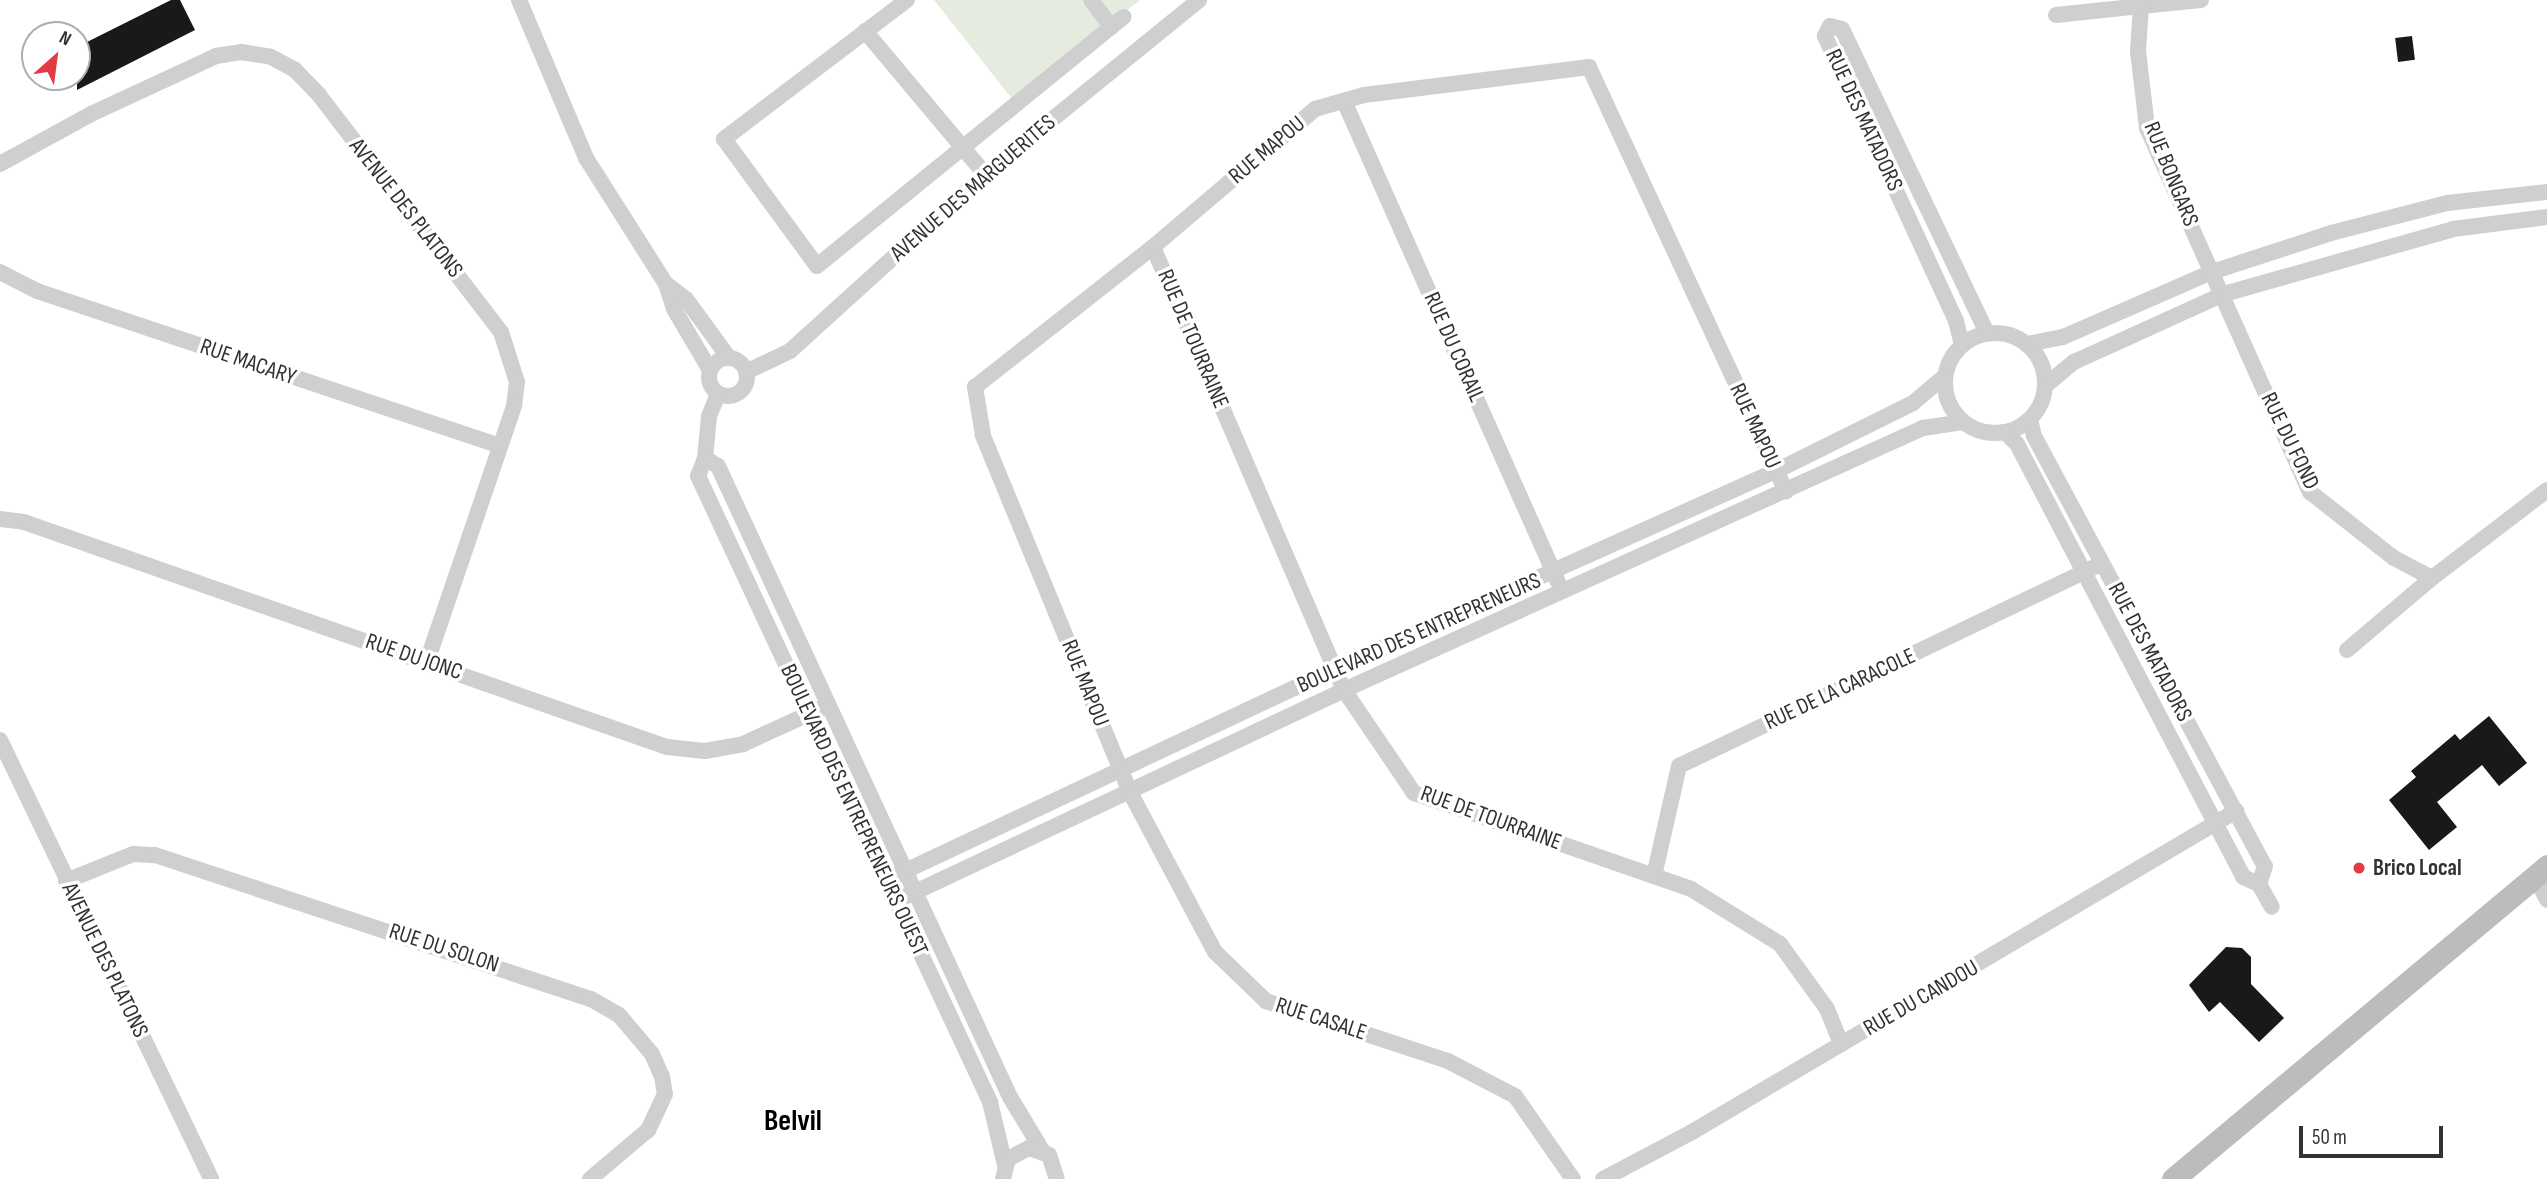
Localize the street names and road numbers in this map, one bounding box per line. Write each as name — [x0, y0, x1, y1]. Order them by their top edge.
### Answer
street label: RUE DES MATADORS — [1819, 45, 1909, 195]
street label: AVENUE DES MARGUERITES — [885, 109, 1061, 267]
street label: RUE MAPOU — [1223, 110, 1311, 190]
street label: RUE BONGARS — [2138, 118, 2204, 230]
street label: AVENUE DES PLATONS — [343, 133, 469, 283]
street label: RUE DE TOURRAINE — [1151, 266, 1235, 412]
street label: RUE DU CORAIL — [1418, 288, 1490, 406]
street label: RUE MACARY — [197, 333, 299, 391]
street label: RUE MAPOU — [1723, 379, 1787, 473]
street label: RUE DU FOND — [2255, 388, 2325, 494]
street label: BOULEVARD DES ENTREPRENEURS — [1293, 567, 1545, 699]
street label: RUE DES MATADORS — [2102, 578, 2198, 726]
street label: RUE DU JONC — [362, 628, 466, 686]
street label: RUE MAPOU — [1055, 636, 1115, 730]
street label: RUE DE LA CARACOLE — [1760, 642, 1920, 736]
street label: BOULEVARD DES ENTREPRENEURS OUEST — [774, 660, 934, 960]
street label: RUE DE TOURRAINE — [1417, 780, 1565, 856]
street label: AVENUE DES PLATONS — [56, 878, 154, 1042]
street label: RUE DU SOLON — [386, 917, 502, 979]
street label: RUE DU CANDOU — [1859, 954, 1983, 1042]
street label: RUE CASALE — [1272, 991, 1370, 1047]

